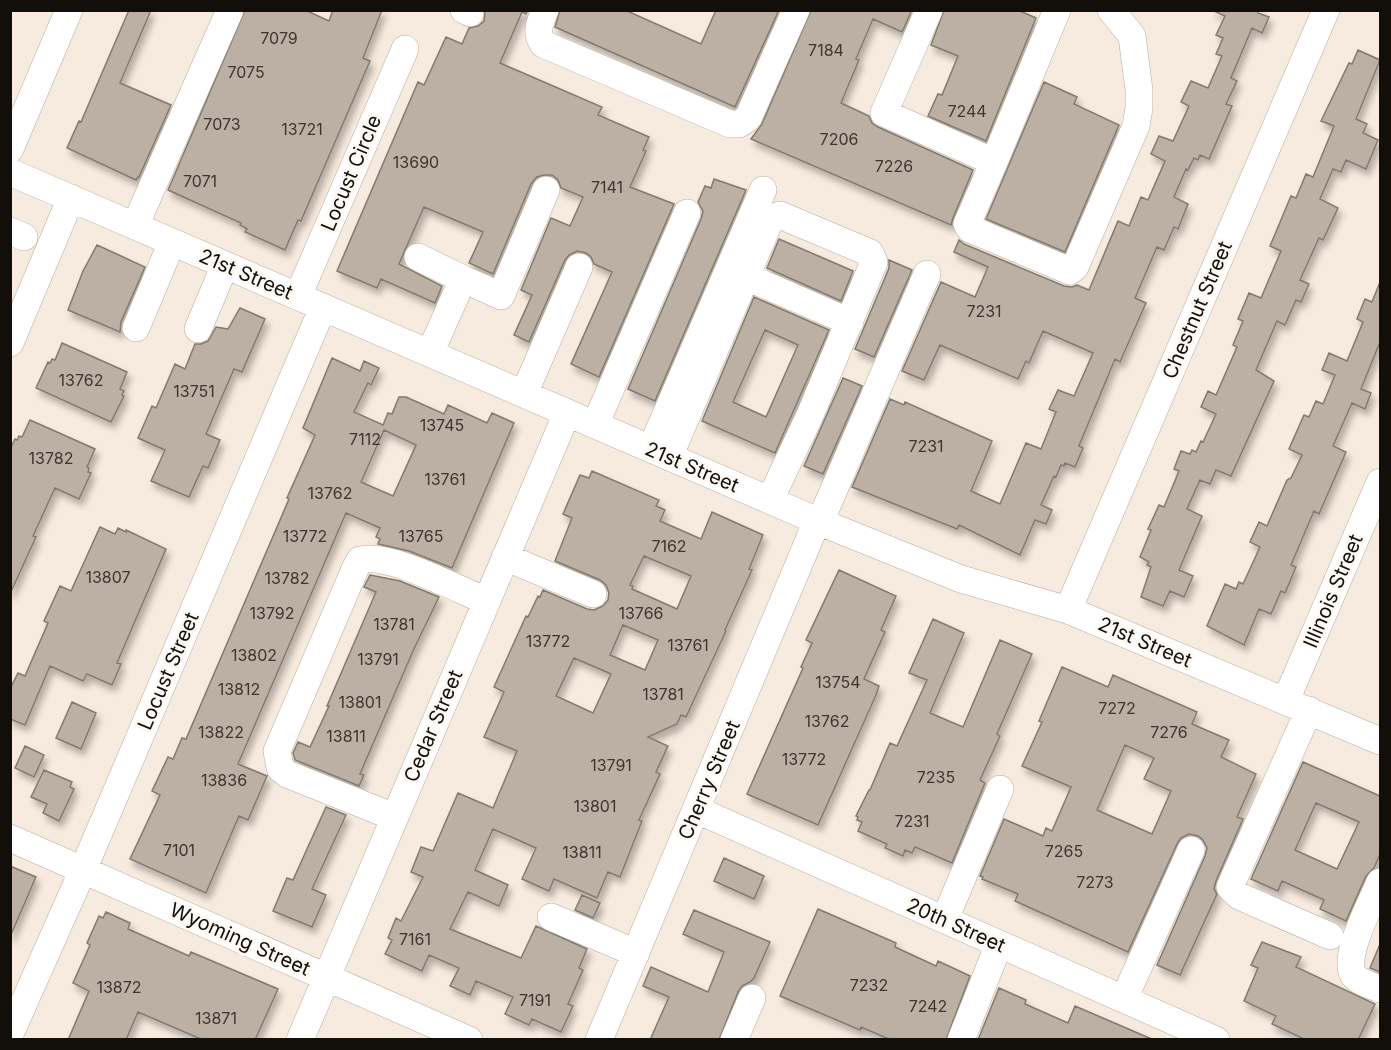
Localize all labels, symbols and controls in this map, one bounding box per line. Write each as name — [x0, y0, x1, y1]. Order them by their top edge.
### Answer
house number: 7079 — [260, 28, 298, 48]
house number: 7184 — [808, 40, 844, 60]
house number: 7075 — [227, 62, 265, 82]
house number: 7244 — [947, 101, 987, 121]
street label: Locust Circle — [316, 111, 386, 235]
house number: 7073 — [203, 114, 241, 134]
house number: 13721 — [281, 119, 323, 139]
house number: 7206 — [820, 129, 858, 149]
house number: 13690 — [393, 152, 439, 172]
house number: 7226 — [875, 156, 913, 176]
house number: 7071 — [183, 171, 217, 191]
house number: 7141 — [591, 177, 623, 197]
street label: Chestnut Street — [1157, 237, 1237, 383]
street label: 21st Street — [196, 244, 297, 305]
house number: 7231 — [966, 301, 1002, 321]
house number: 13762 — [59, 370, 103, 390]
house number: 13751 — [173, 381, 215, 401]
house number: 13745 — [420, 415, 464, 435]
house number: 7112 — [349, 429, 381, 449]
house number: 7231 — [908, 436, 944, 456]
street label: 21st Street — [642, 437, 743, 498]
house number: 13782 — [29, 448, 73, 468]
house number: 13761 — [424, 469, 466, 489]
house number: 13762 — [308, 483, 352, 503]
house number: 13772 — [283, 526, 327, 546]
house number: 13765 — [399, 526, 443, 546]
street label: Illinois Street — [1298, 530, 1368, 651]
house number: 7162 — [651, 536, 687, 556]
house number: 13807 — [85, 567, 131, 587]
house number: 13782 — [265, 568, 309, 588]
house number: 13792 — [250, 603, 294, 623]
house number: 13766 — [618, 603, 664, 623]
street label: Locust Street — [132, 608, 204, 734]
street label: 21st Street — [1095, 612, 1196, 673]
house number: 13781 — [373, 614, 415, 634]
house number: 13772 — [526, 631, 570, 651]
house number: 13761 — [667, 635, 709, 655]
house number: 13802 — [231, 645, 277, 665]
house number: 13791 — [357, 649, 399, 669]
street label: Cedar Street — [399, 666, 468, 786]
house number: 13754 — [815, 672, 861, 692]
house number: 13812 — [218, 679, 260, 699]
house number: 13781 — [642, 684, 684, 704]
house number: 13801 — [339, 692, 381, 712]
house number: 7272 — [1098, 698, 1136, 718]
house number: 13762 — [805, 711, 849, 731]
street label: Cherry Street — [673, 716, 745, 843]
house number: 13822 — [198, 722, 244, 742]
house number: 7276 — [1150, 722, 1188, 742]
house number: 13811 — [326, 726, 366, 746]
house number: 13772 — [782, 749, 826, 769]
house number: 13791 — [590, 755, 632, 775]
house number: 7235 — [917, 767, 955, 787]
house number: 13836 — [201, 770, 247, 790]
house number: 13801 — [574, 796, 616, 816]
house number: 7231 — [894, 811, 930, 831]
house number: 7101 — [163, 840, 195, 860]
house number: 7265 — [1045, 841, 1083, 861]
house number: 13811 — [562, 842, 602, 862]
house number: 7273 — [1076, 872, 1114, 892]
street label: 20th Street — [903, 893, 1010, 958]
street label: Wyoming Street — [166, 897, 314, 981]
house number: 7161 — [399, 929, 431, 949]
house number: 7232 — [850, 975, 888, 995]
house number: 13872 — [96, 977, 142, 997]
house number: 7191 — [519, 990, 551, 1010]
house number: 7242 — [909, 996, 947, 1016]
house number: 13871 — [195, 1008, 237, 1028]

